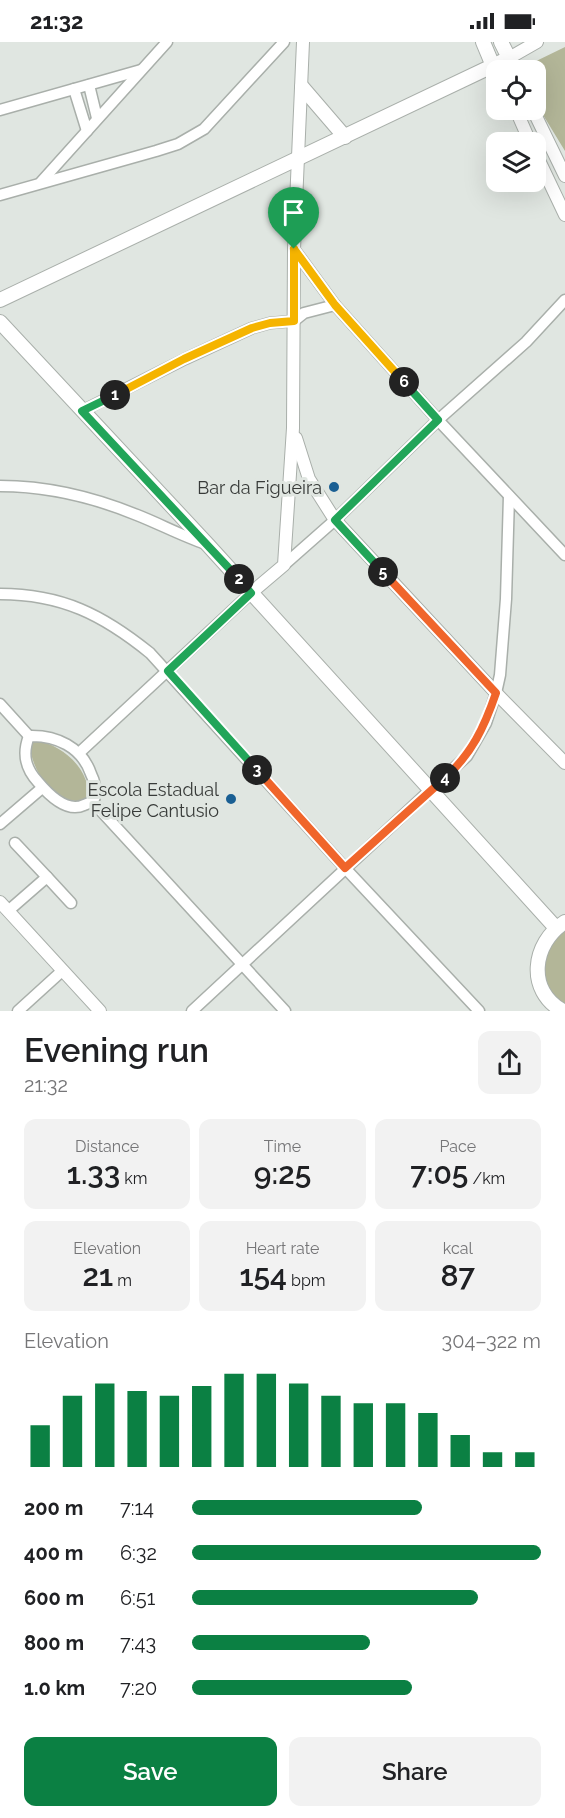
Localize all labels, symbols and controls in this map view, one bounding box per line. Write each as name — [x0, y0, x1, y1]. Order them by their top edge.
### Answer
text: 21:32 — [30, 8, 83, 34]
map controls — [486, 60, 546, 192]
button: locate — [486, 60, 546, 120]
button: layers — [486, 132, 546, 192]
pin — [268, 187, 319, 249]
icon: arrive — [277, 196, 310, 229]
pin: 6 — [389, 367, 419, 397]
text: 6 — [399, 372, 409, 391]
pin: 1 — [100, 380, 130, 410]
text: 1 — [111, 385, 119, 404]
place label: Bar da Figueira — [197, 477, 322, 498]
marker: Bar da Figueira — [327, 480, 341, 494]
pin: 5 — [368, 557, 398, 587]
text: 5 — [379, 562, 387, 581]
pin: 2 — [224, 564, 254, 594]
text: 2 — [234, 569, 244, 588]
pin: 3 — [242, 755, 272, 785]
text: 3 — [253, 760, 261, 779]
pin: 4 — [430, 763, 460, 793]
text: 4 — [440, 768, 450, 787]
place label: Escola Estadual Felipe Cantusio — [88, 779, 219, 821]
marker: Escola Estadual Felipe Cantusio — [224, 792, 238, 806]
text: Evening run — [24, 1031, 209, 1070]
button: share — [478, 1031, 541, 1094]
text: 21:32 — [24, 1073, 68, 1097]
text: Distance — [75, 1137, 139, 1156]
text: Time — [264, 1137, 301, 1156]
text: Pace — [439, 1137, 476, 1156]
text: 1.33 — [67, 1156, 120, 1191]
text: 9:25 — [254, 1156, 311, 1191]
text: 7:05 — [410, 1156, 468, 1191]
text: km — [120, 1169, 148, 1188]
text: /km — [468, 1169, 505, 1188]
text: Elevation — [73, 1239, 141, 1258]
text: Heart rate — [246, 1239, 319, 1258]
text: kcal — [443, 1239, 473, 1258]
text: 21 — [82, 1258, 113, 1293]
text: 154 — [239, 1258, 287, 1293]
text: 87 — [441, 1258, 475, 1293]
text: m — [113, 1271, 132, 1290]
text: bpm — [287, 1271, 326, 1290]
text: Elevation — [24, 1329, 109, 1353]
text: 304–322 m — [442, 1329, 541, 1353]
text: 200 m — [24, 1496, 83, 1520]
text: 7:14 — [120, 1496, 154, 1520]
text: 400 m — [24, 1541, 83, 1565]
text: 6:32 — [120, 1541, 157, 1565]
text: 600 m — [24, 1586, 84, 1610]
text: 6:51 — [120, 1586, 155, 1610]
text: 800 m — [24, 1631, 84, 1655]
text: 7:43 — [120, 1631, 156, 1655]
text: 1.0 km — [24, 1676, 85, 1700]
text: 7:20 — [120, 1676, 157, 1700]
button: Save — [24, 1737, 277, 1806]
button: Share — [289, 1737, 541, 1806]

